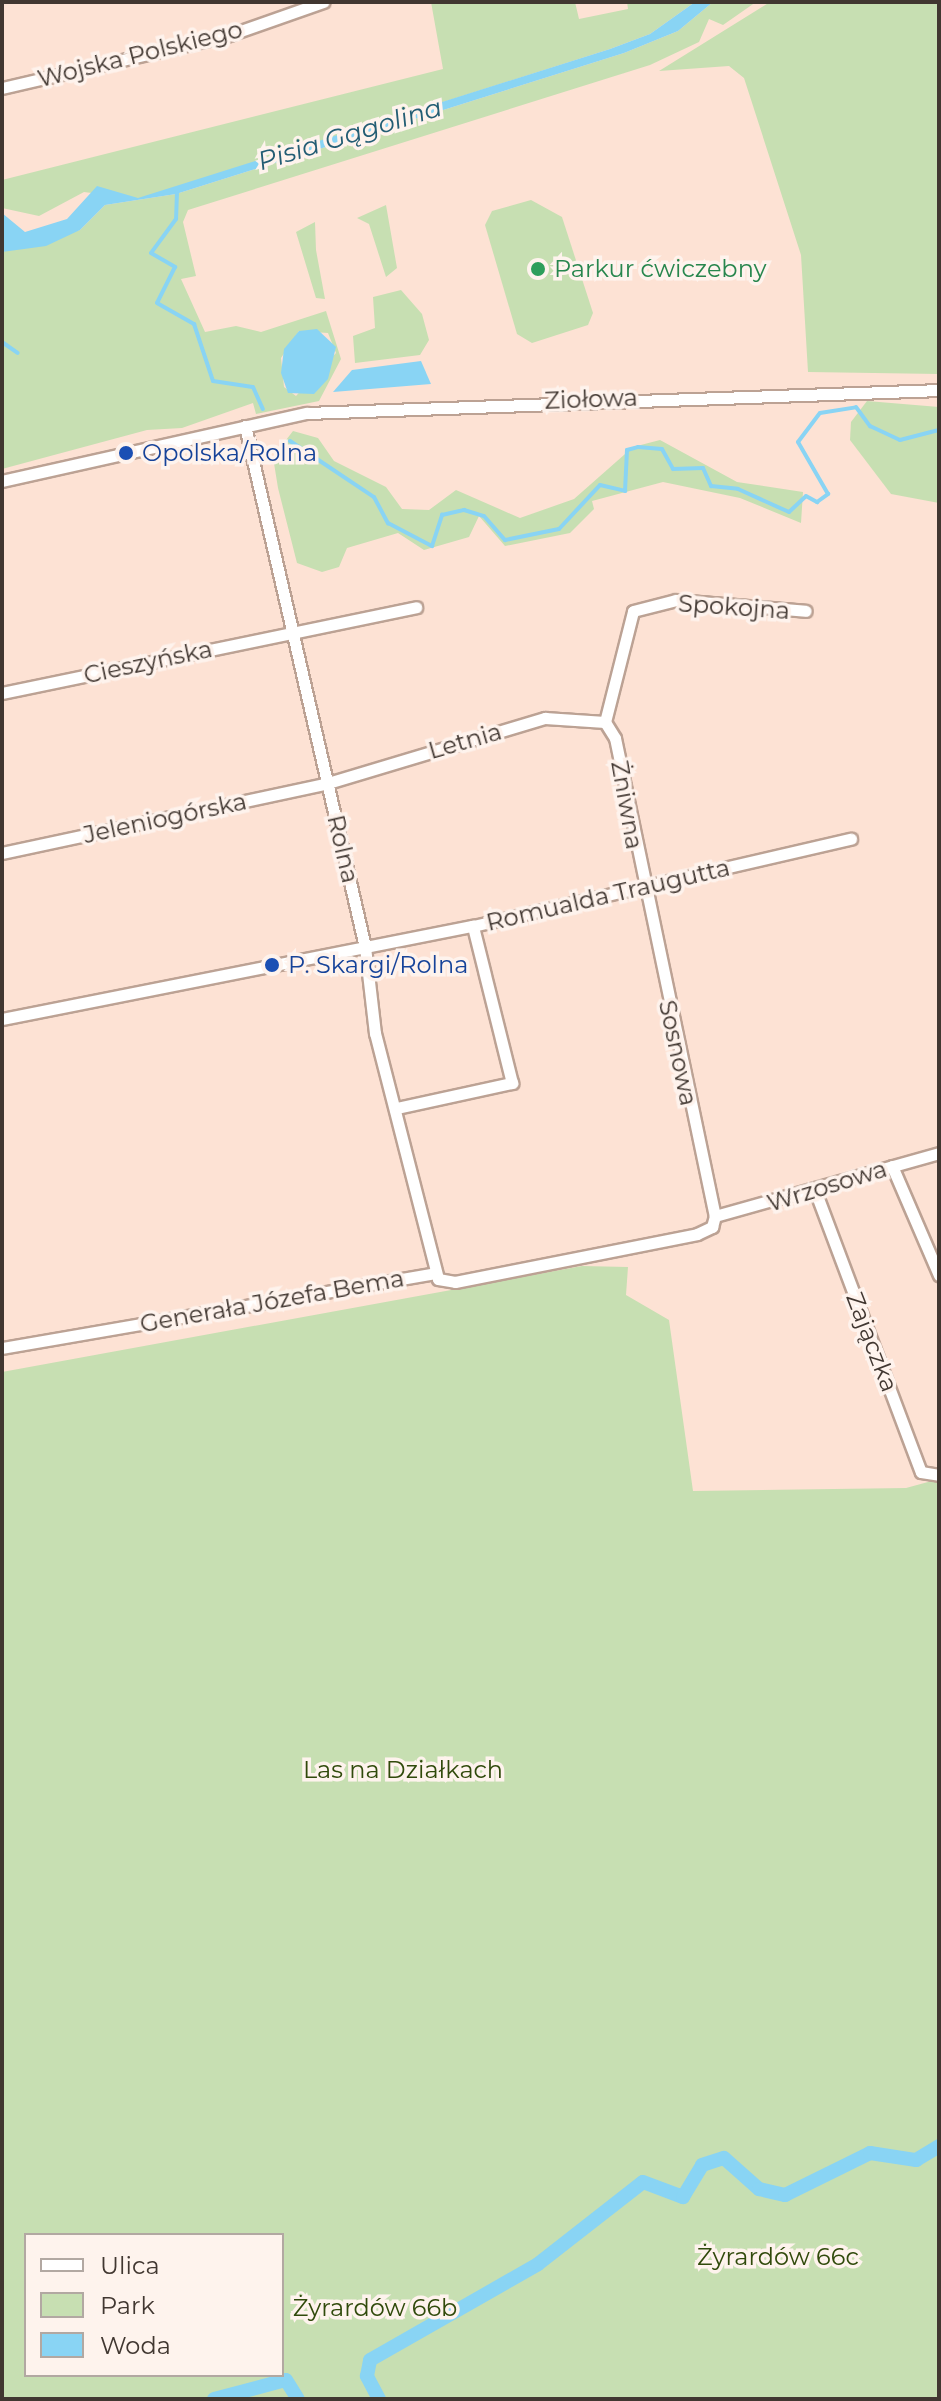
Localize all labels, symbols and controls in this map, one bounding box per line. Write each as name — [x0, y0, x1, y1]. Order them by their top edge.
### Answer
street label: Wojska Polskiego — [35, 15, 245, 93]
water label: Pisia Gągolina — [254, 92, 446, 178]
place label: Parkur ćwiczebny — [554, 255, 766, 283]
marker: Parkur ćwiczebny — [529, 260, 547, 278]
street label: Ziołowa — [544, 383, 638, 415]
place label: Opolska/Rolna — [142, 439, 317, 467]
marker: Opolska/Rolna — [117, 444, 135, 462]
street label: Spokojna — [677, 589, 791, 625]
street label: Cieszyńska — [81, 634, 215, 690]
street label: Letnia — [425, 717, 505, 765]
street label: Żniwna — [605, 758, 649, 852]
street label: Jeleniogórska — [81, 787, 249, 849]
street label: Rolna — [321, 812, 365, 886]
street label: Romualda Traugutta — [483, 853, 733, 937]
place label: P. Skargi/Rolna — [288, 951, 468, 979]
marker: P. Skargi/Rolna — [263, 956, 281, 974]
street label: Sosnowa — [653, 998, 703, 1108]
street label: Wrzosowa — [764, 1154, 890, 1218]
street label: Generała Józefa Bema — [138, 1264, 406, 1338]
street label: Zajączka — [840, 1288, 904, 1396]
park label: Las na Działkach — [303, 1756, 503, 1784]
legend — [24, 2233, 284, 2377]
park label: Żyrardów 66c — [697, 2243, 859, 2271]
text: Ulica — [100, 2251, 160, 2280]
text: Park — [100, 2291, 155, 2320]
park label: Żyrardów 66b — [293, 2294, 457, 2322]
text: Woda — [100, 2331, 171, 2360]

